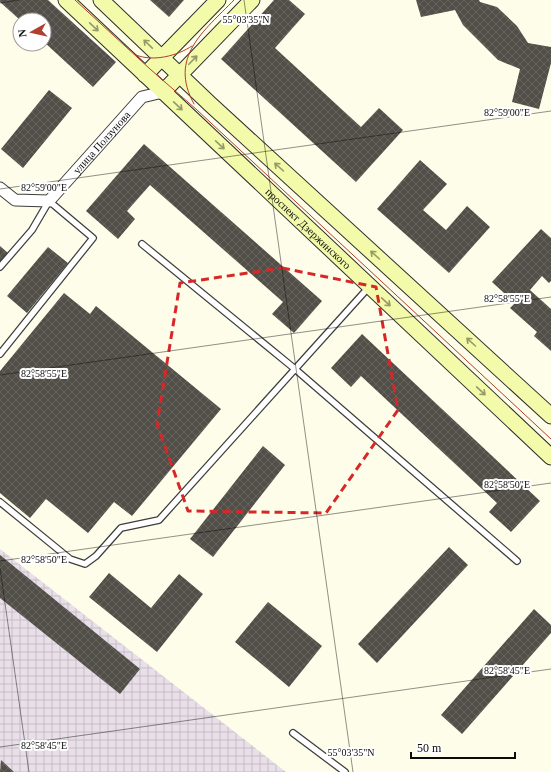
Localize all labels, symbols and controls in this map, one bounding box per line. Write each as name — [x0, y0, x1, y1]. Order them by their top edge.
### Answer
north arrow — [12, 12, 52, 52]
text: 55°03'35"N — [222, 14, 270, 25]
one-way arrow — [89, 22, 99, 31]
text: N — [16, 29, 29, 38]
one-way arrow — [143, 39, 153, 49]
one-way arrow — [188, 55, 198, 65]
one-way arrow — [173, 101, 183, 111]
text: 82°59'00"E — [484, 107, 530, 118]
street label: улица Ползунова — [70, 108, 133, 176]
one-way arrow — [215, 141, 225, 150]
one-way arrow — [274, 162, 284, 172]
text: 82°59'00"E — [21, 182, 67, 193]
street label: проспект Дзержинского — [263, 185, 354, 272]
one-way arrow — [370, 250, 380, 259]
text: 82°58'55"E — [484, 293, 530, 304]
one-way arrow — [380, 297, 390, 306]
one-way arrow — [465, 338, 476, 347]
text: 82°58'55"E — [21, 368, 67, 379]
one-way arrow — [475, 386, 485, 395]
text: 82°58'50"E — [484, 479, 530, 490]
text: 82°58'50"E — [21, 554, 67, 565]
text: 82°58'45"E — [484, 665, 530, 676]
scale bar — [411, 734, 515, 760]
text: 82°58'45"E — [21, 740, 67, 751]
text: 50 m — [417, 741, 442, 755]
text: 55°03'35"N — [327, 747, 375, 758]

